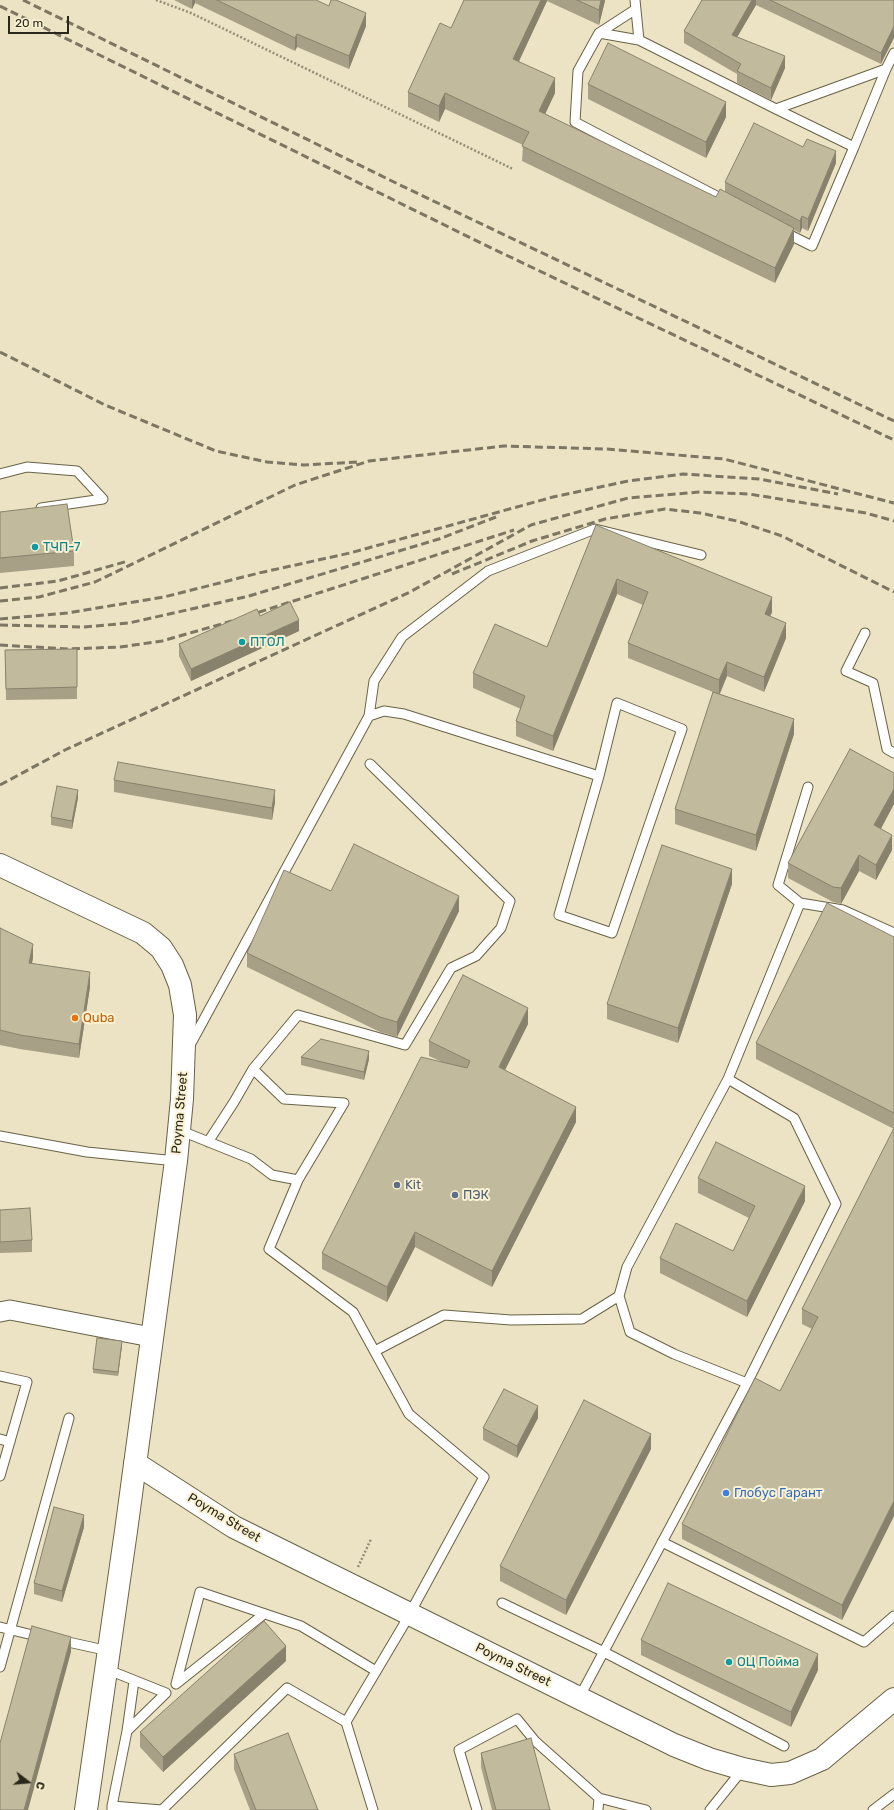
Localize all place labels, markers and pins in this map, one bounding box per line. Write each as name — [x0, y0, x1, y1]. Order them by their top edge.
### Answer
place label: ТЧП-7 — [43, 539, 80, 555]
marker: ТЧП-7 — [30, 542, 40, 552]
place label: ПТОЛ — [250, 634, 285, 650]
marker: ПТОЛ — [237, 637, 247, 647]
place label: Quba — [83, 1010, 115, 1026]
marker: Quba — [70, 1013, 80, 1023]
place label: Kit — [405, 1177, 421, 1193]
marker: Kit — [392, 1180, 402, 1190]
place label: ПЭК — [463, 1187, 489, 1203]
marker: ПЭК — [450, 1190, 460, 1200]
place label: Глобус Гарант — [734, 1485, 823, 1501]
marker: Глобус Гарант — [721, 1488, 731, 1498]
place label: ОЦ Пойма — [737, 1654, 799, 1670]
marker: ОЦ Пойма — [724, 1657, 734, 1667]

